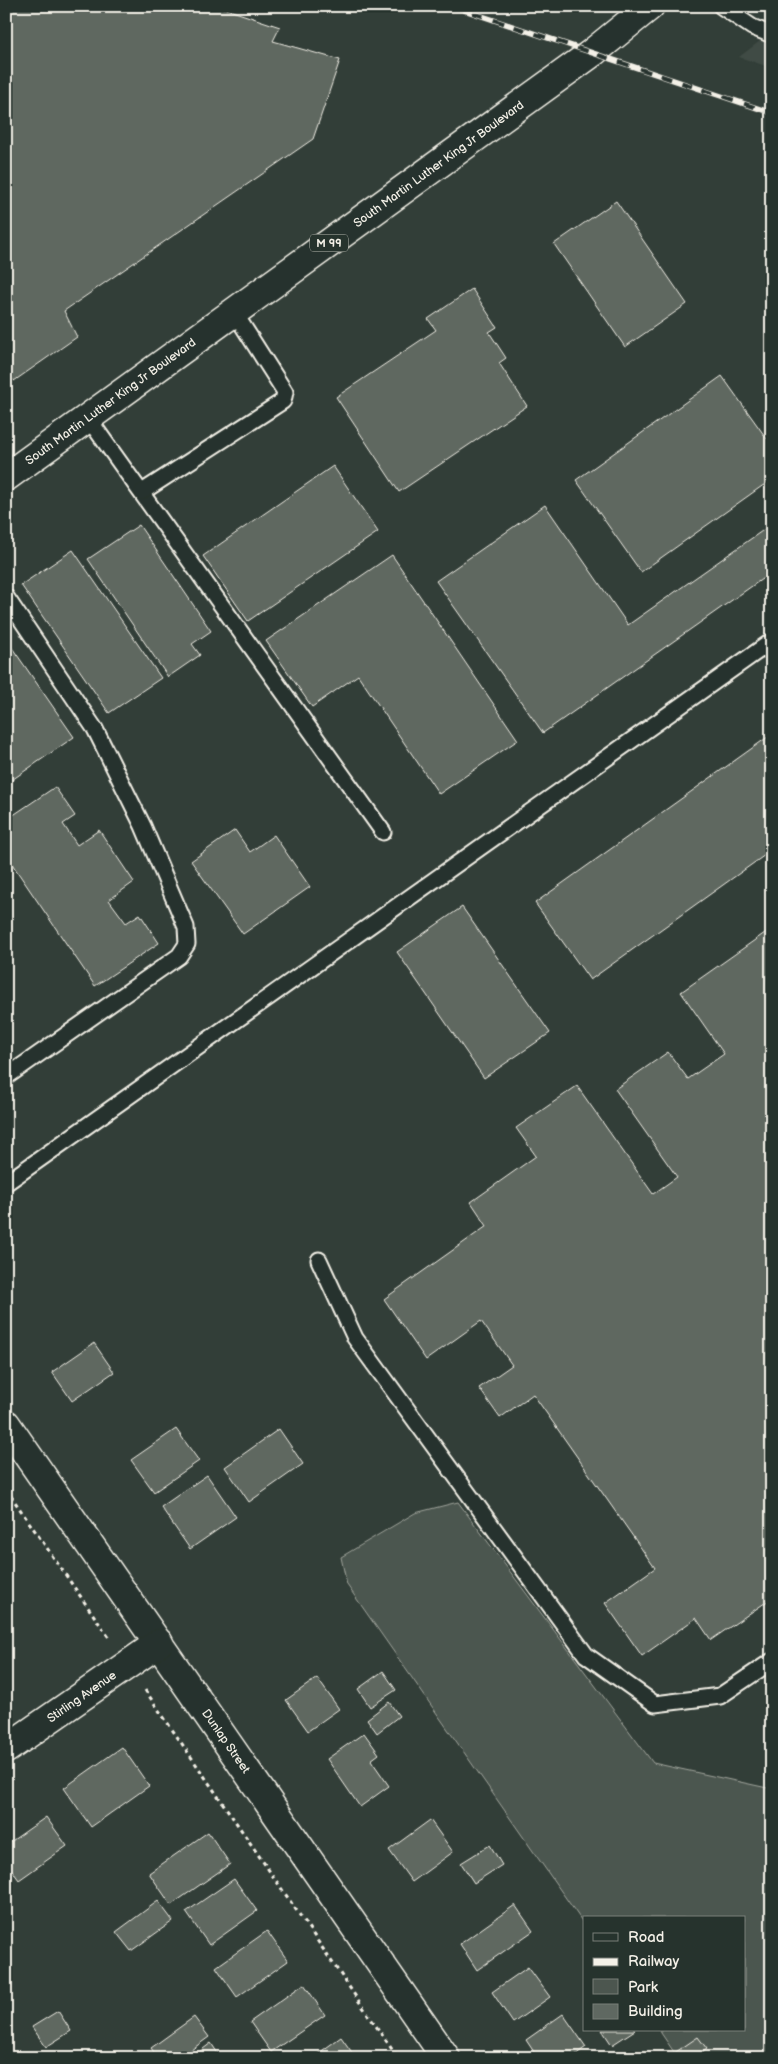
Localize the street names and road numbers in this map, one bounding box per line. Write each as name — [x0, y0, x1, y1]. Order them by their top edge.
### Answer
street label: South Martin Luther King Jr Boulevard — [351, 98, 527, 231]
road number: M 99 — [310, 234, 348, 252]
street label: South Martin Luther King Jr Boulevard — [23, 335, 199, 468]
street label: Stirling Avenue — [44, 1668, 119, 1726]
street label: Dunlap Street — [198, 1706, 253, 1777]

